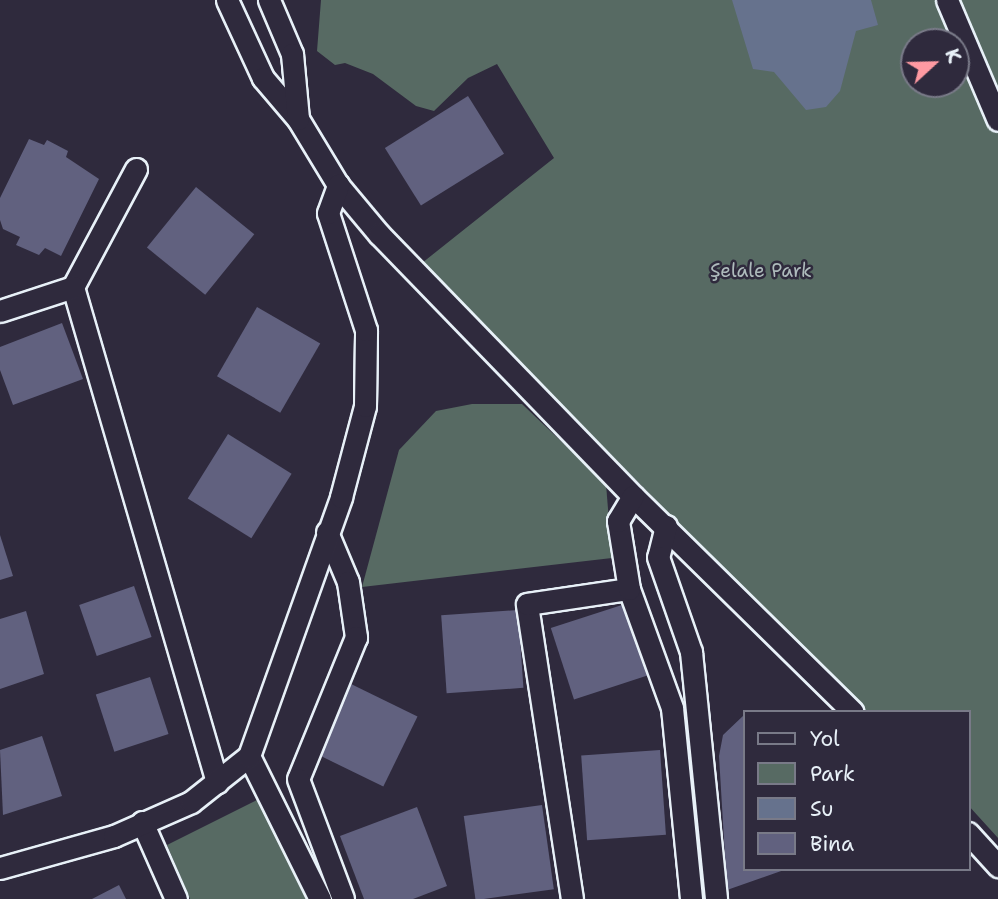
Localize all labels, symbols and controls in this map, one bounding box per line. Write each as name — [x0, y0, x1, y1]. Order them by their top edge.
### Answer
north arrow — [900, 28, 970, 98]
text: K — [939, 45, 967, 66]
park label: Şelale Park — [710, 260, 812, 282]
legend — [743, 710, 970, 871]
text: Yol — [810, 725, 840, 753]
text: Park — [810, 760, 855, 788]
text: Su — [810, 795, 833, 823]
text: Bina — [810, 830, 854, 858]

